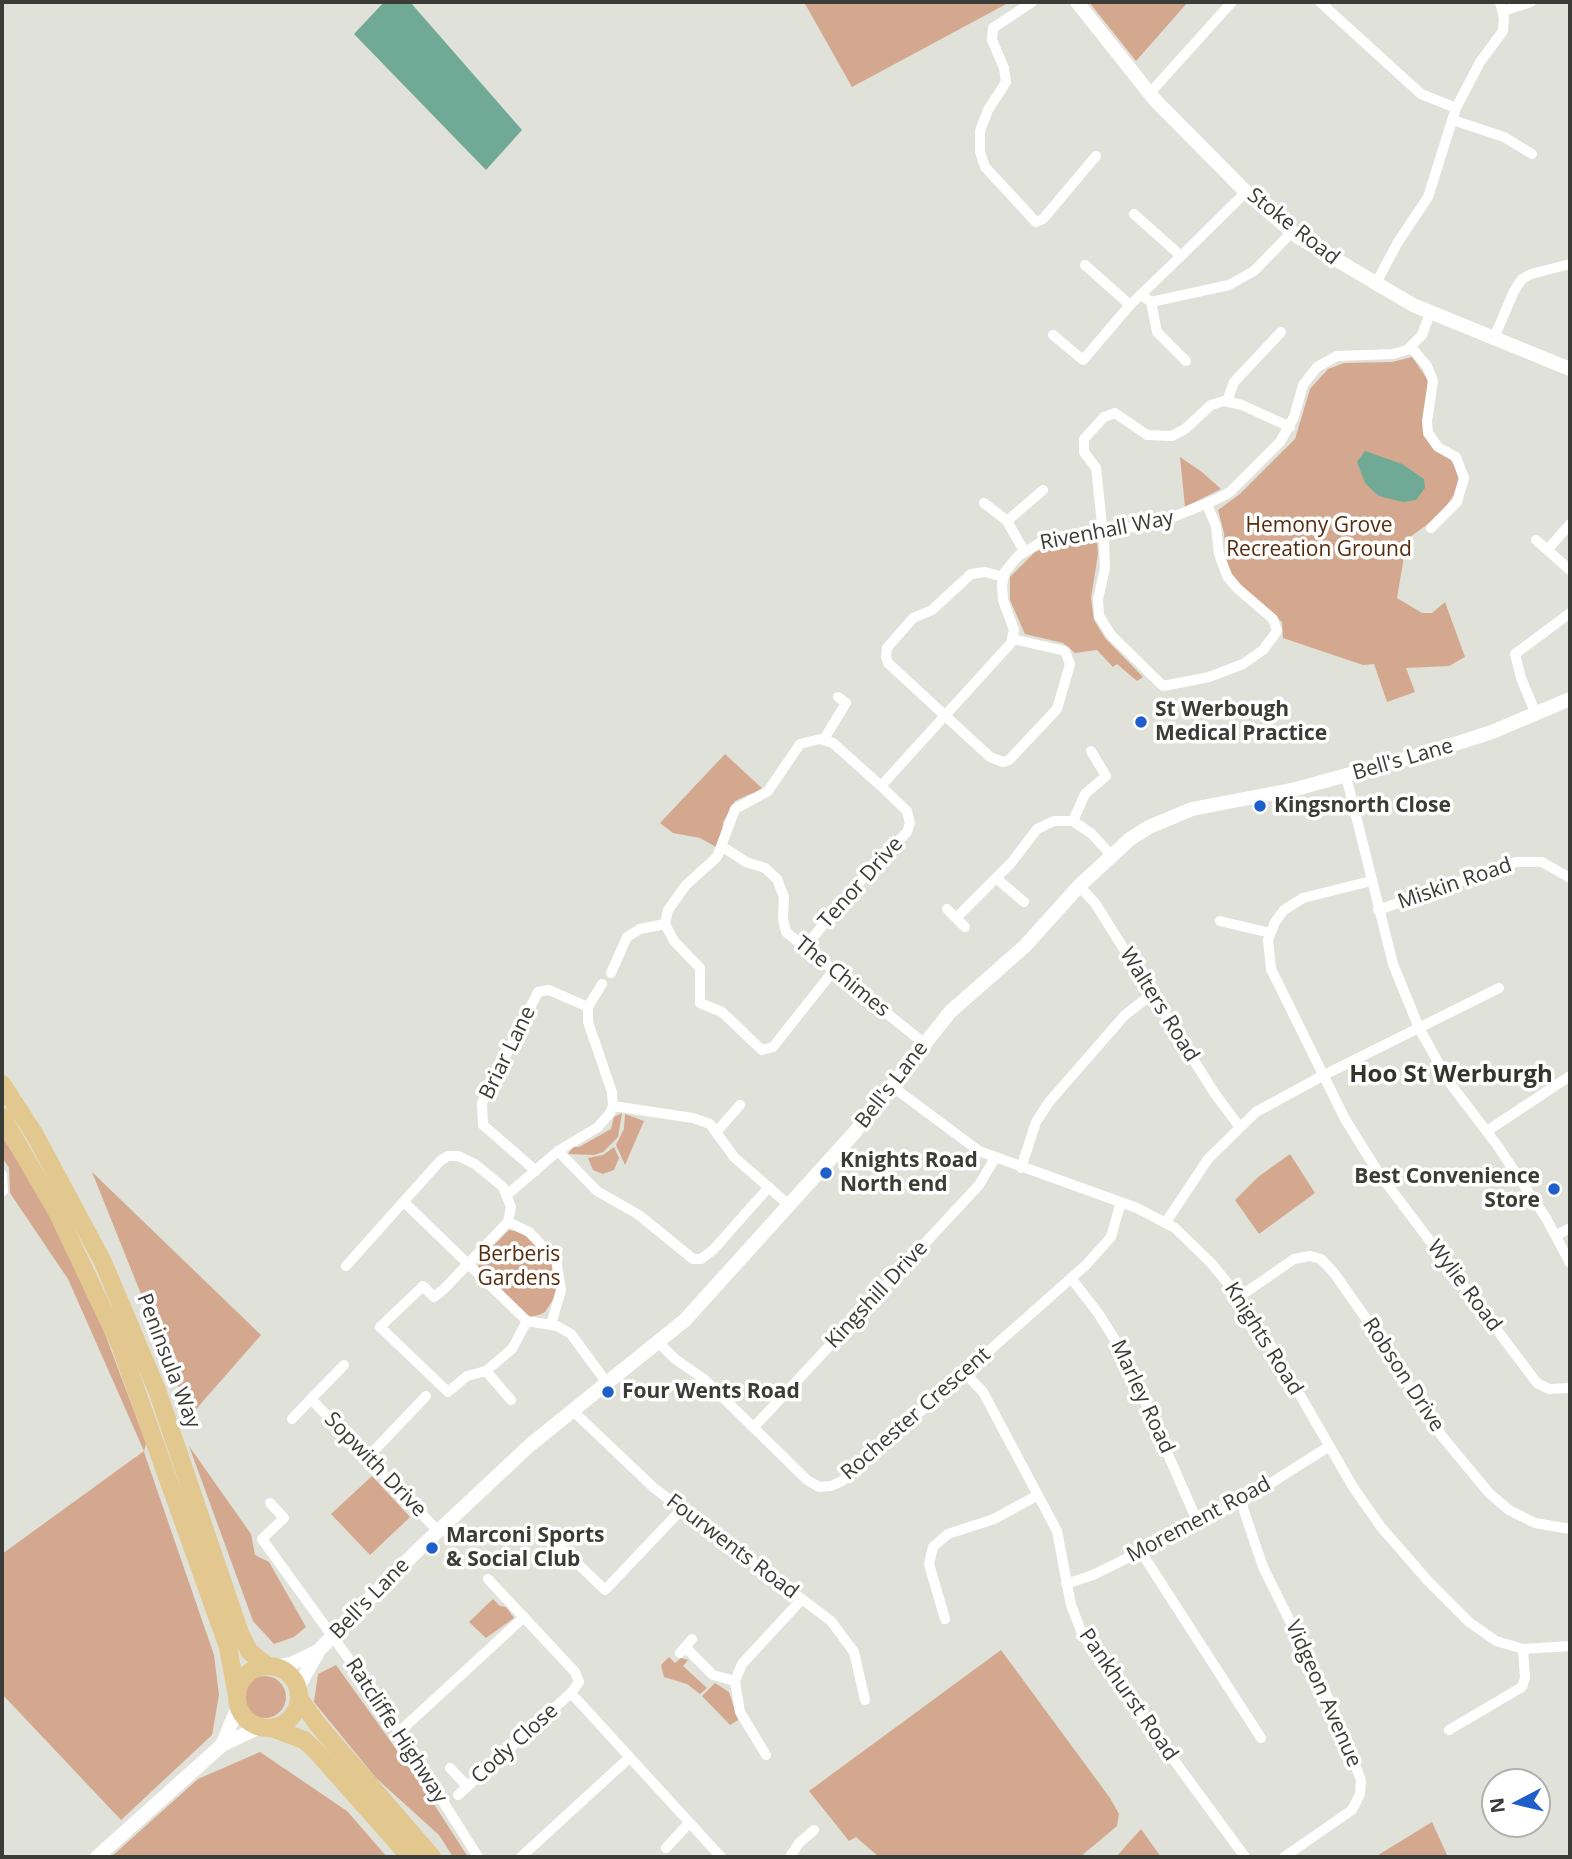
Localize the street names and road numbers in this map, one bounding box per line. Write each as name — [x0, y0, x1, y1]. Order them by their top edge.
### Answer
street label: Stoke Road — [1242, 183, 1344, 271]
street label: Rivenhall Way — [1038, 506, 1176, 556]
street label: Bell's Lane — [1350, 734, 1456, 786]
street label: Tenor Drive — [813, 832, 909, 934]
street label: Miskin Road — [1395, 853, 1515, 915]
street label: The Chimes — [790, 931, 894, 1023]
street label: Walters Road — [1114, 943, 1204, 1067]
street label: Briar Lane — [475, 1002, 541, 1104]
street label: Bell's Lane — [850, 1037, 934, 1133]
street label: Wylie Road — [1421, 1235, 1507, 1337]
street label: Kingshill Drive — [821, 1236, 933, 1354]
street label: Knights Road — [1218, 1278, 1308, 1400]
street label: Peninsula Way — [131, 1290, 205, 1432]
street label: Robson Drive — [1357, 1313, 1449, 1437]
street label: Marley Road — [1105, 1336, 1179, 1458]
street label: Rochester Crescent — [836, 1342, 996, 1486]
street label: Sopwith Drive — [319, 1407, 431, 1523]
street label: Morement Road — [1123, 1472, 1275, 1568]
street label: Fourwents Road — [661, 1489, 803, 1605]
street label: Bell's Lane — [325, 1553, 415, 1645]
street label: Vidgeon Avenue — [1279, 1617, 1367, 1771]
street label: Pankhurst Road — [1073, 1624, 1183, 1766]
street label: Ratcliffe Highway — [340, 1654, 452, 1808]
street label: Cody Close — [467, 1699, 563, 1789]

